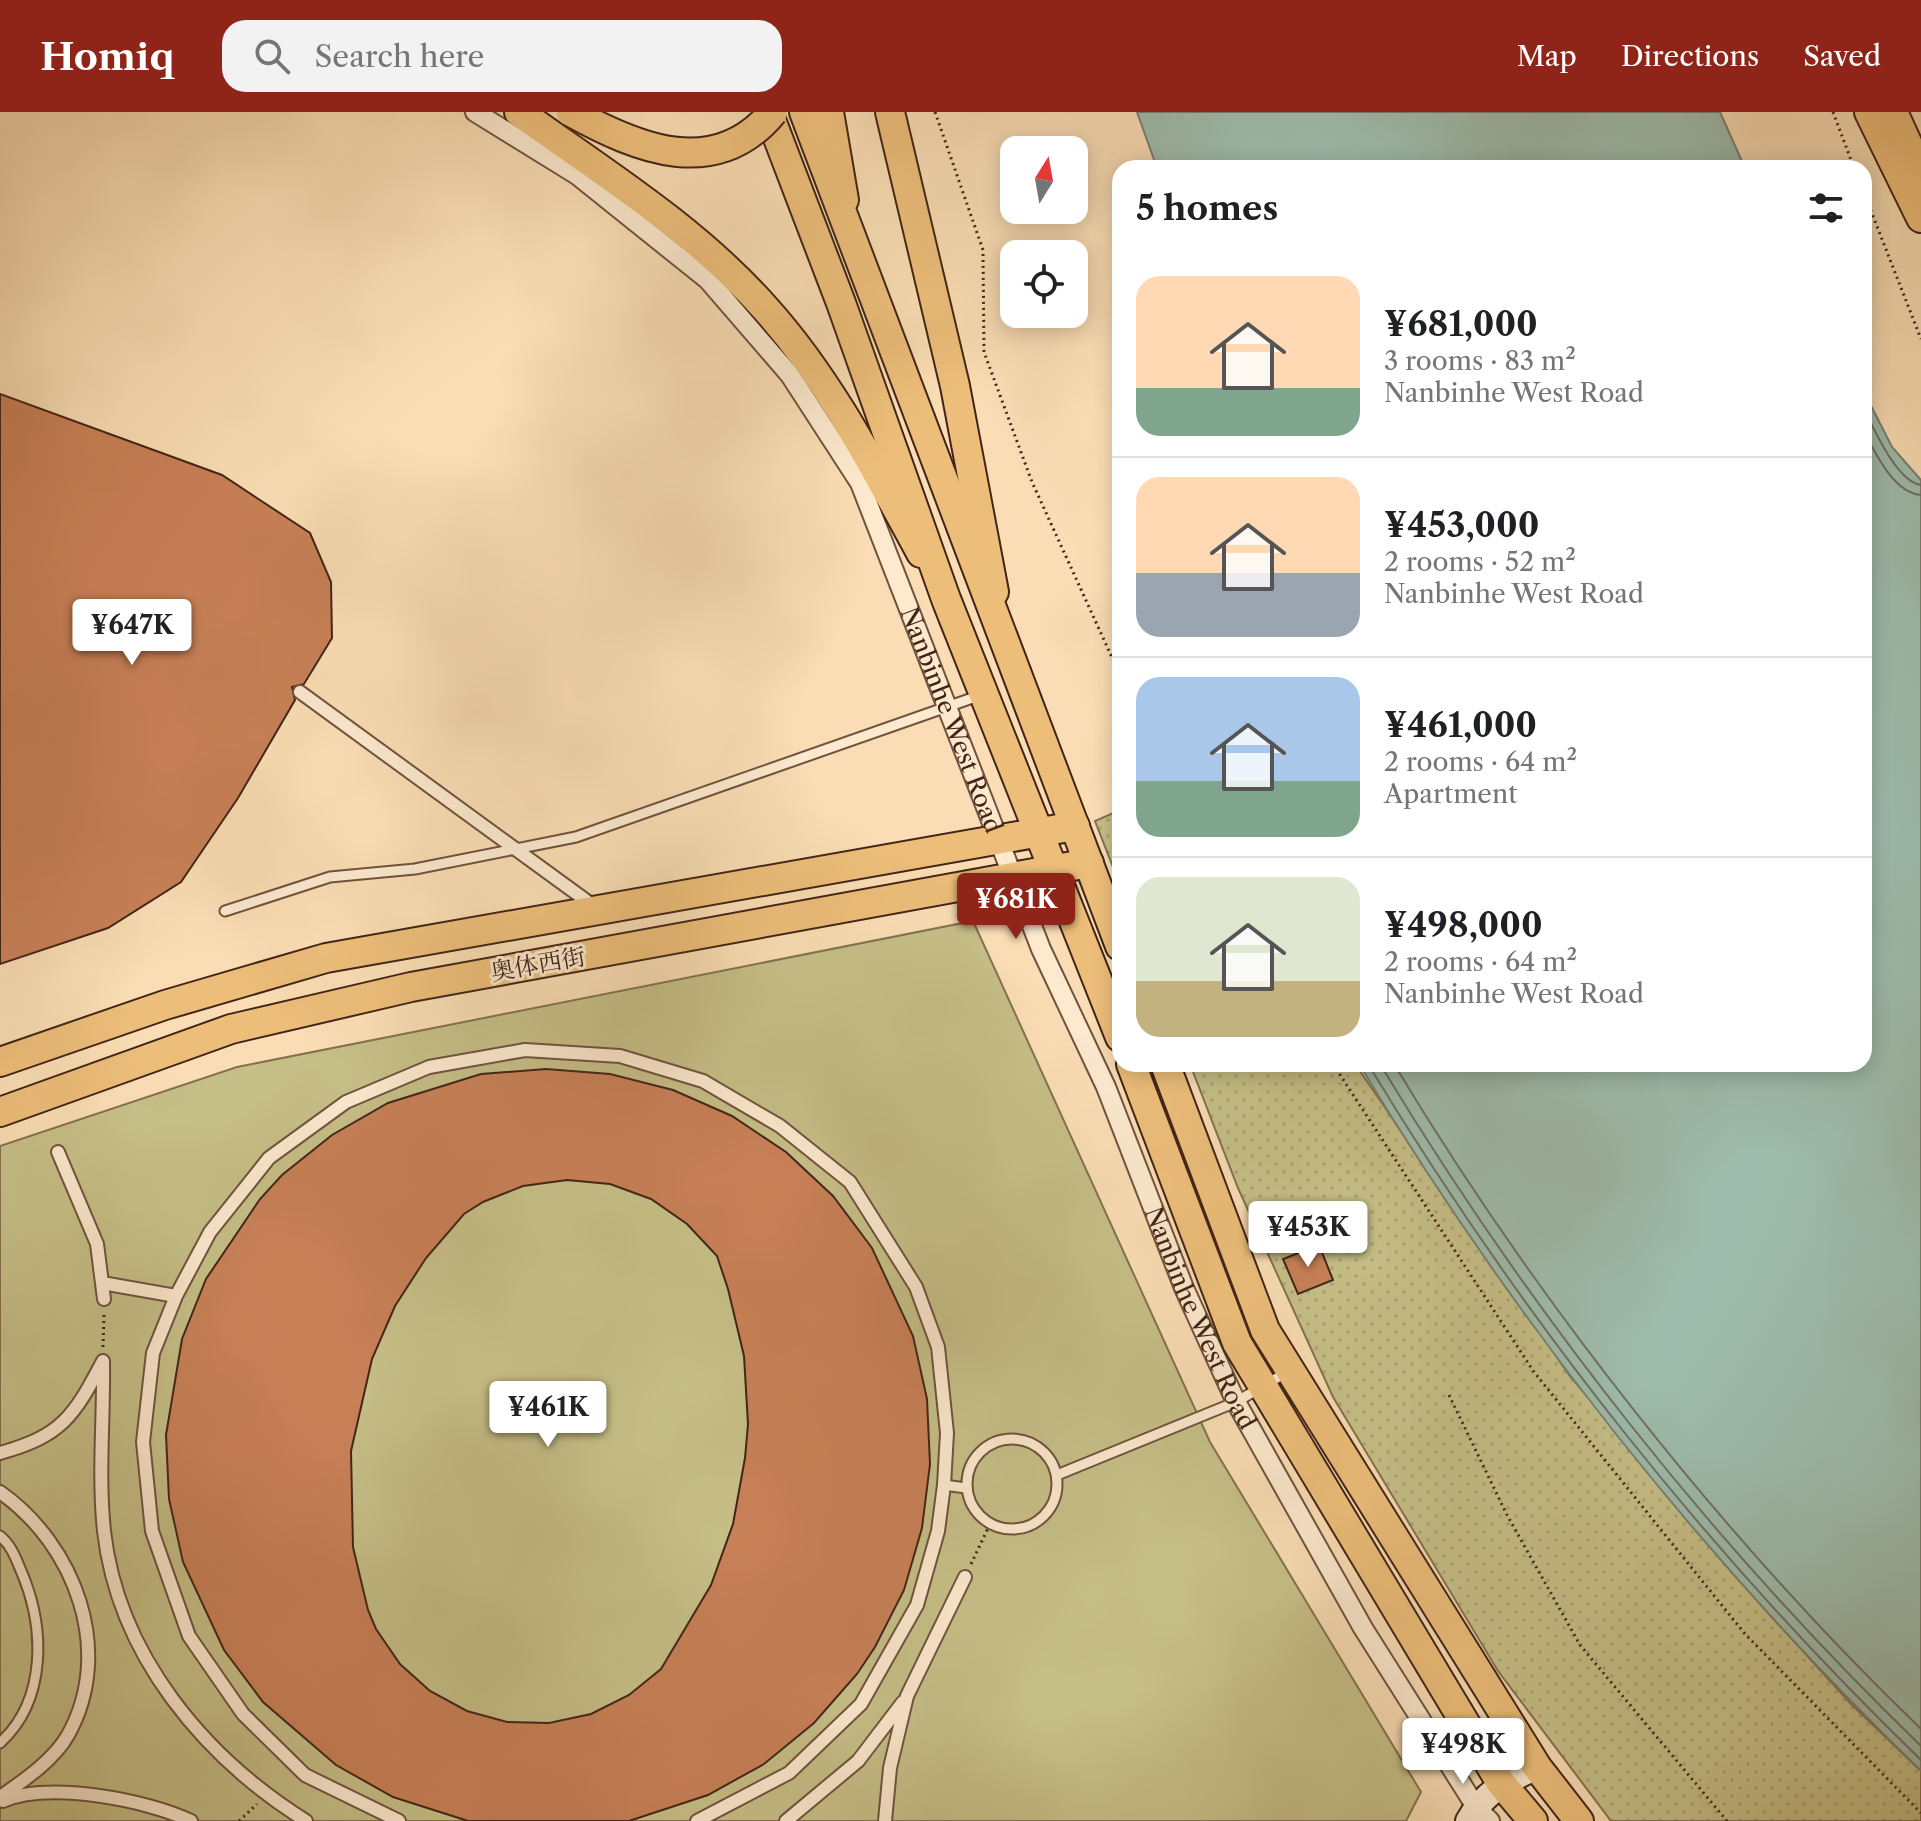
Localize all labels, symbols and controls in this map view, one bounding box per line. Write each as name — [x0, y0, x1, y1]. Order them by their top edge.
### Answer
search box — [222, 20, 782, 92]
text: Homiq — [40, 33, 174, 80]
icon: search — [250, 34, 294, 78]
text: Search here — [314, 38, 484, 75]
text: Map — [1517, 39, 1577, 73]
text: Directions — [1621, 39, 1759, 73]
text: Saved — [1803, 39, 1881, 73]
north arrow — [1000, 136, 1088, 224]
map controls — [1000, 136, 1088, 328]
icon: filters — [1804, 186, 1848, 230]
text: 5 homes — [1136, 187, 1278, 229]
button: locate — [1000, 240, 1088, 328]
text: ¥681,000 — [1384, 303, 1538, 345]
icon: home — [1200, 308, 1296, 404]
text: 3 rooms · 83 m² — [1384, 345, 1576, 377]
text: Nanbinhe West Road — [1384, 377, 1644, 409]
text: ¥453,000 — [1384, 504, 1539, 546]
icon: home — [1200, 509, 1296, 605]
text: 2 rooms · 52 m² — [1384, 546, 1576, 578]
text: Nanbinhe West Road — [1384, 578, 1644, 610]
pin: ¥647K — [76, 599, 188, 667]
street label: Nanbinhe West Road — [895, 603, 1009, 837]
text: ¥647K — [90, 609, 174, 641]
text: ¥461,000 — [1384, 704, 1537, 746]
icon: home — [1200, 709, 1296, 805]
text: 2 rooms · 64 m² — [1384, 746, 1577, 778]
text: Apartment — [1384, 778, 1517, 810]
pin: ¥681K — [960, 873, 1072, 941]
text: ¥681K — [975, 883, 1057, 915]
text: ¥498,000 — [1384, 904, 1543, 946]
icon: home — [1200, 909, 1296, 1005]
street label: 奥体西街 — [488, 941, 588, 987]
text: 2 rooms · 64 m² — [1384, 946, 1577, 978]
text: Nanbinhe West Road — [1384, 978, 1644, 1010]
pin: ¥453K — [1252, 1201, 1364, 1269]
street label: Nanbinhe West Road — [1139, 1203, 1263, 1434]
text: ¥453K — [1266, 1211, 1350, 1243]
pin: ¥461K — [492, 1381, 604, 1449]
text: ¥461K — [507, 1391, 589, 1423]
pin: ¥498K — [1407, 1718, 1519, 1786]
text: ¥498K — [1420, 1728, 1506, 1760]

